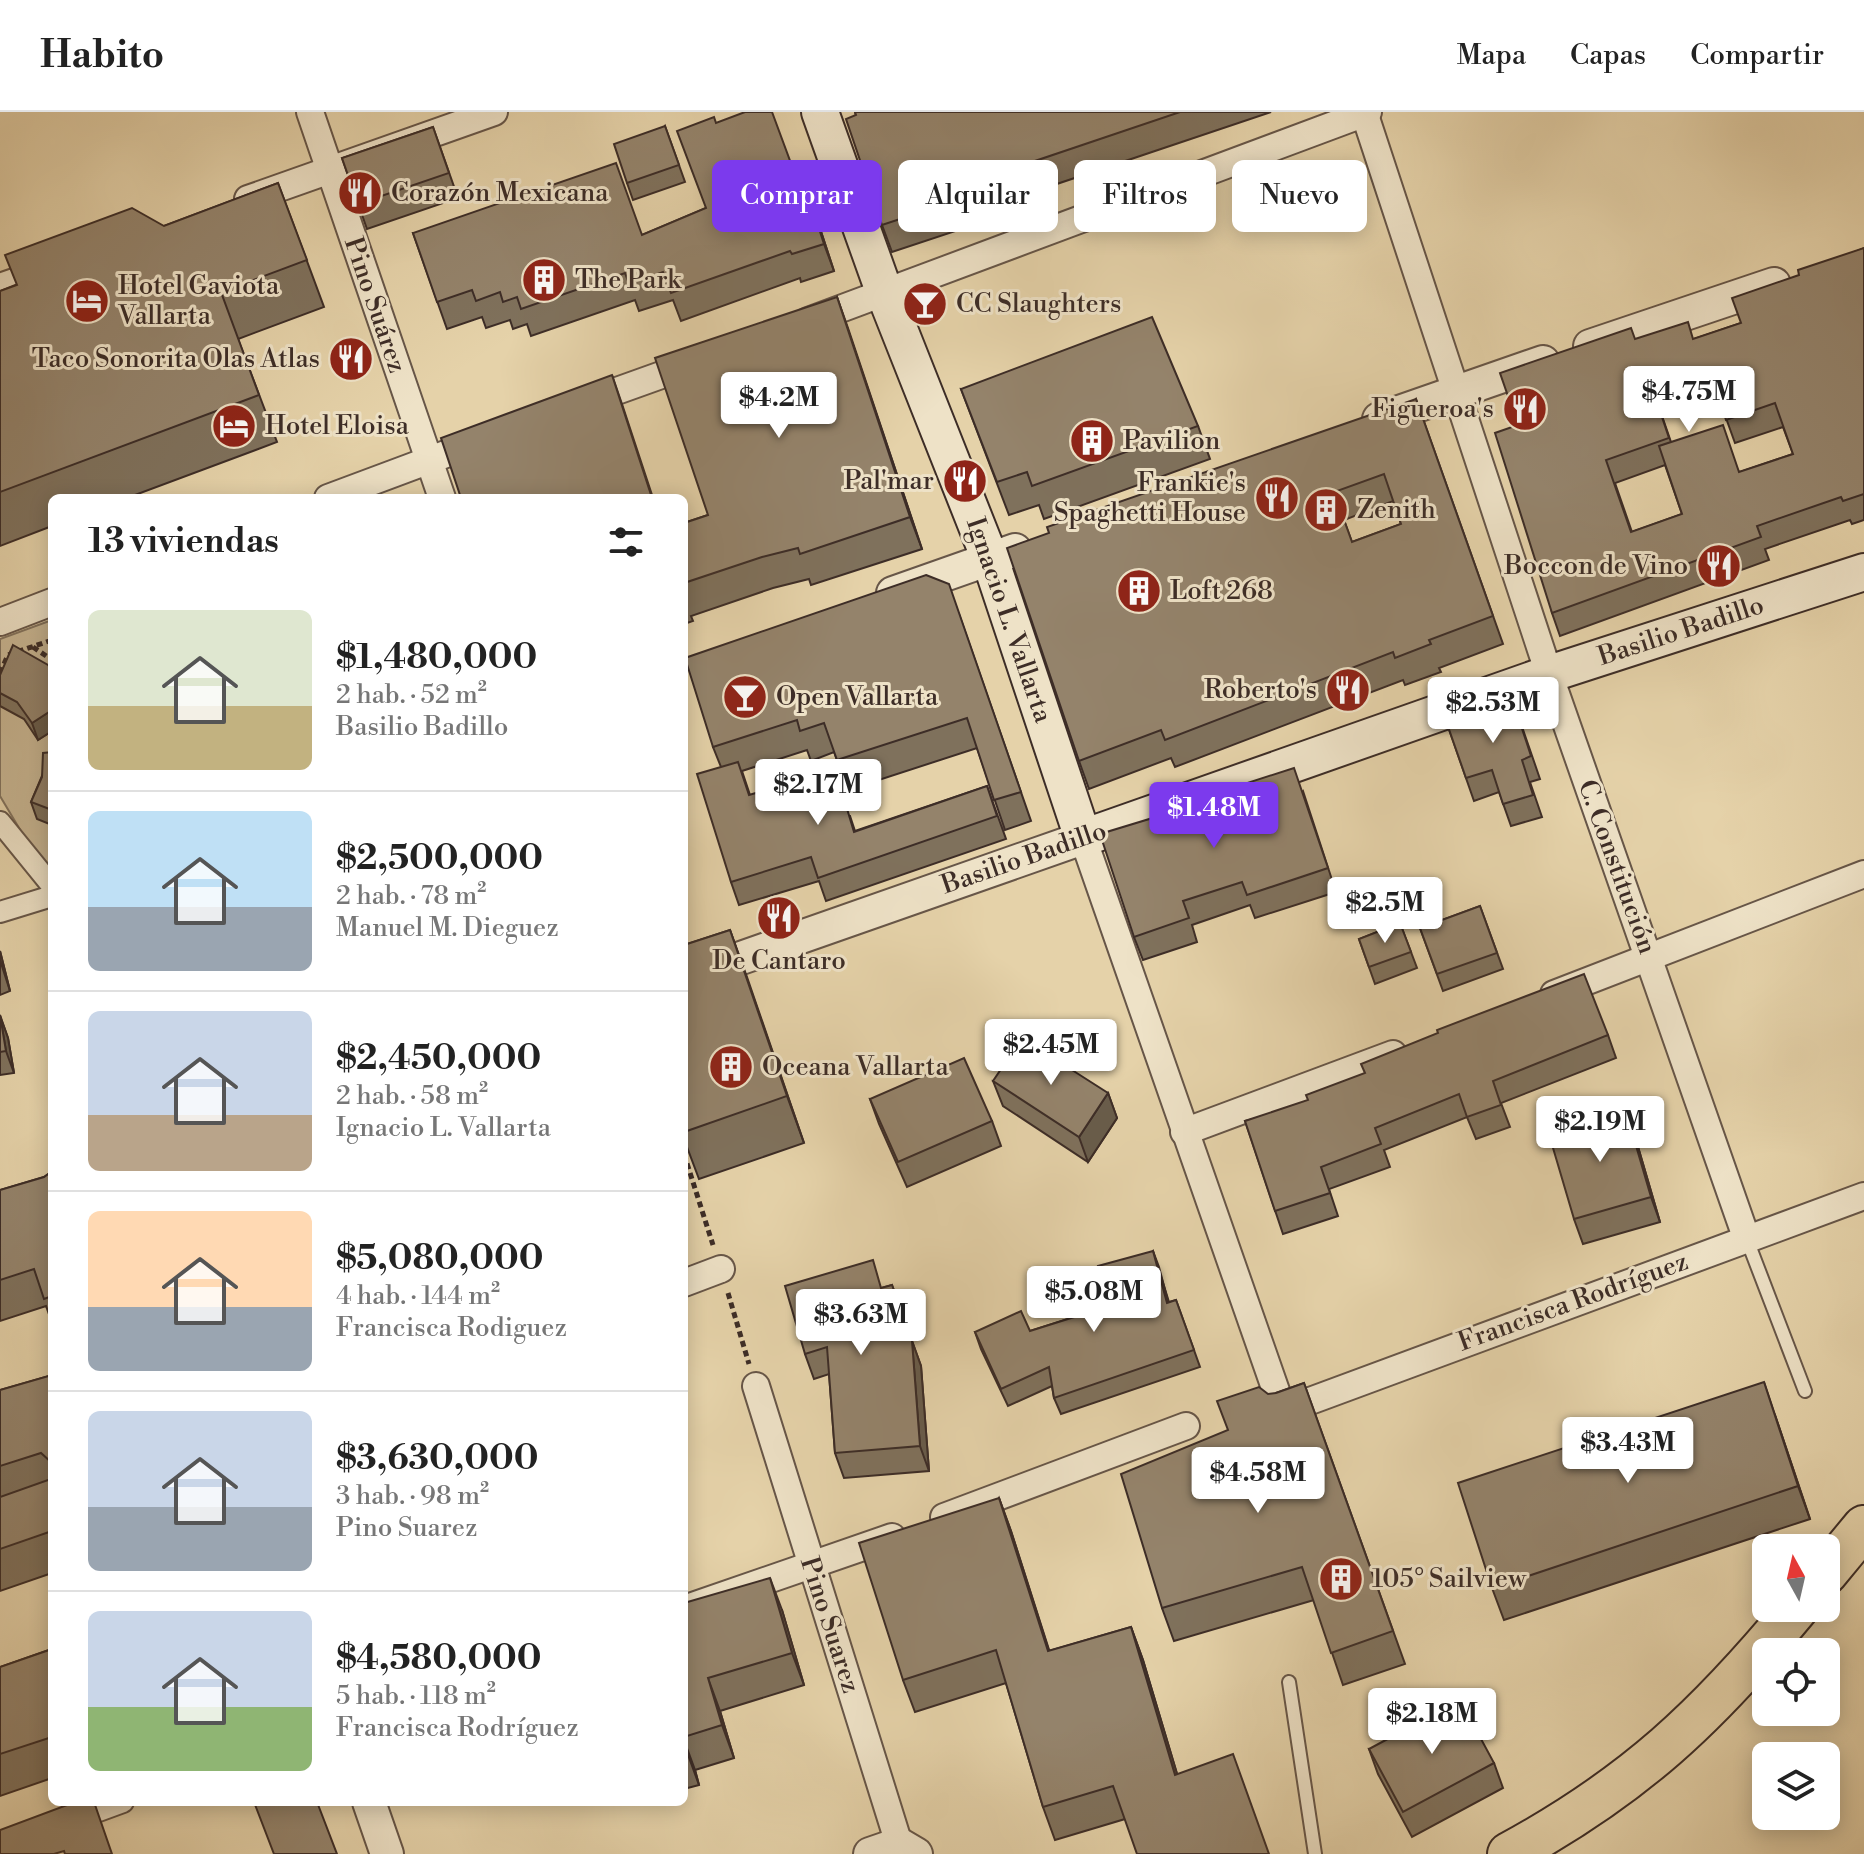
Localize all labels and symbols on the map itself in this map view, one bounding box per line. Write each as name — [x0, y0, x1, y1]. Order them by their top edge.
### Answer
restaurant icon: Corazón Mexicana — [336, 169, 384, 217]
place label: Corazón Mexicana — [391, 177, 609, 209]
street label: Pino Suárez — [337, 233, 413, 377]
building icon: The Park — [520, 256, 568, 304]
place label: The Park — [575, 264, 682, 296]
place label: Hotel Gaviota Vallarta — [117, 270, 280, 332]
hotel icon: Hotel Gaviota Vallarta — [63, 277, 111, 325]
bar icon: CC Slaughters — [901, 280, 949, 328]
place label: CC Slaughters — [956, 288, 1121, 320]
restaurant icon: Taco Sonorita Olas Atlas — [327, 335, 375, 383]
place label: Taco Sonorita Olas Atlas — [32, 343, 320, 375]
pin: $4.75M — [1624, 366, 1754, 434]
pin: $4.2M — [723, 372, 835, 440]
restaurant icon: Figueroa's — [1501, 385, 1549, 433]
place label: Figueroa's — [1371, 393, 1494, 425]
hotel icon: Hotel Eloisa — [210, 402, 258, 450]
place label: Hotel Eloisa — [265, 410, 410, 442]
building icon: Pavilion — [1068, 417, 1116, 465]
place label: Pavilion — [1123, 425, 1220, 457]
restaurant icon: Pal'mar — [941, 457, 989, 505]
place label: Pal'mar — [844, 465, 934, 497]
place label: Frankie's Spaghetti House — [1054, 467, 1246, 529]
restaurant icon: Frankie's Spaghetti House — [1253, 474, 1301, 522]
building icon: Zenith — [1302, 486, 1350, 534]
place label: Zenith — [1357, 494, 1436, 526]
street label: Ignacio L. Vallarta — [959, 513, 1059, 728]
restaurant icon: Boccon de Vino — [1695, 542, 1743, 590]
place label: Boccon de Vino — [1503, 550, 1688, 582]
building icon: Loft 268 — [1115, 567, 1163, 615]
place label: Loft 268 — [1170, 575, 1273, 607]
street label: Basilio Badillo — [1593, 589, 1768, 673]
restaurant icon: Roberto's — [1324, 666, 1372, 714]
bar icon: Open Vallarta — [721, 673, 769, 721]
place label: Roberto's — [1204, 674, 1317, 706]
pin: $2.53M — [1428, 677, 1558, 745]
place label: Open Vallarta — [776, 681, 939, 713]
pin: $2.17M — [753, 759, 883, 827]
street label: C. Constitución — [1571, 776, 1663, 958]
pin: $1.48M — [1149, 782, 1279, 850]
street label: Basilio Badillo — [936, 815, 1111, 902]
pin: $2.5M — [1329, 877, 1441, 945]
restaurant icon: De Cantaro — [755, 894, 803, 942]
place label: De Cantaro — [712, 945, 846, 977]
pin: $2.45M — [986, 1019, 1116, 1087]
building icon: Oceana Vallarta — [707, 1043, 755, 1091]
place label: Oceana Vallarta — [762, 1051, 949, 1083]
pin: $2.19M — [1535, 1096, 1665, 1164]
street label: Francisca Rodríguez — [1454, 1245, 1692, 1359]
pin: $5.08M — [1029, 1266, 1159, 1334]
pin: $3.63M — [796, 1289, 926, 1357]
pin: $3.43M — [1563, 1417, 1693, 1485]
pin: $4.58M — [1193, 1447, 1323, 1515]
north arrow — [1752, 1534, 1840, 1622]
street label: Pino Suarez — [793, 1553, 867, 1697]
building icon: 105° Sailview — [1317, 1555, 1365, 1603]
place label: 105° Sailview — [1372, 1563, 1527, 1595]
pin: $2.18M — [1367, 1688, 1497, 1756]

